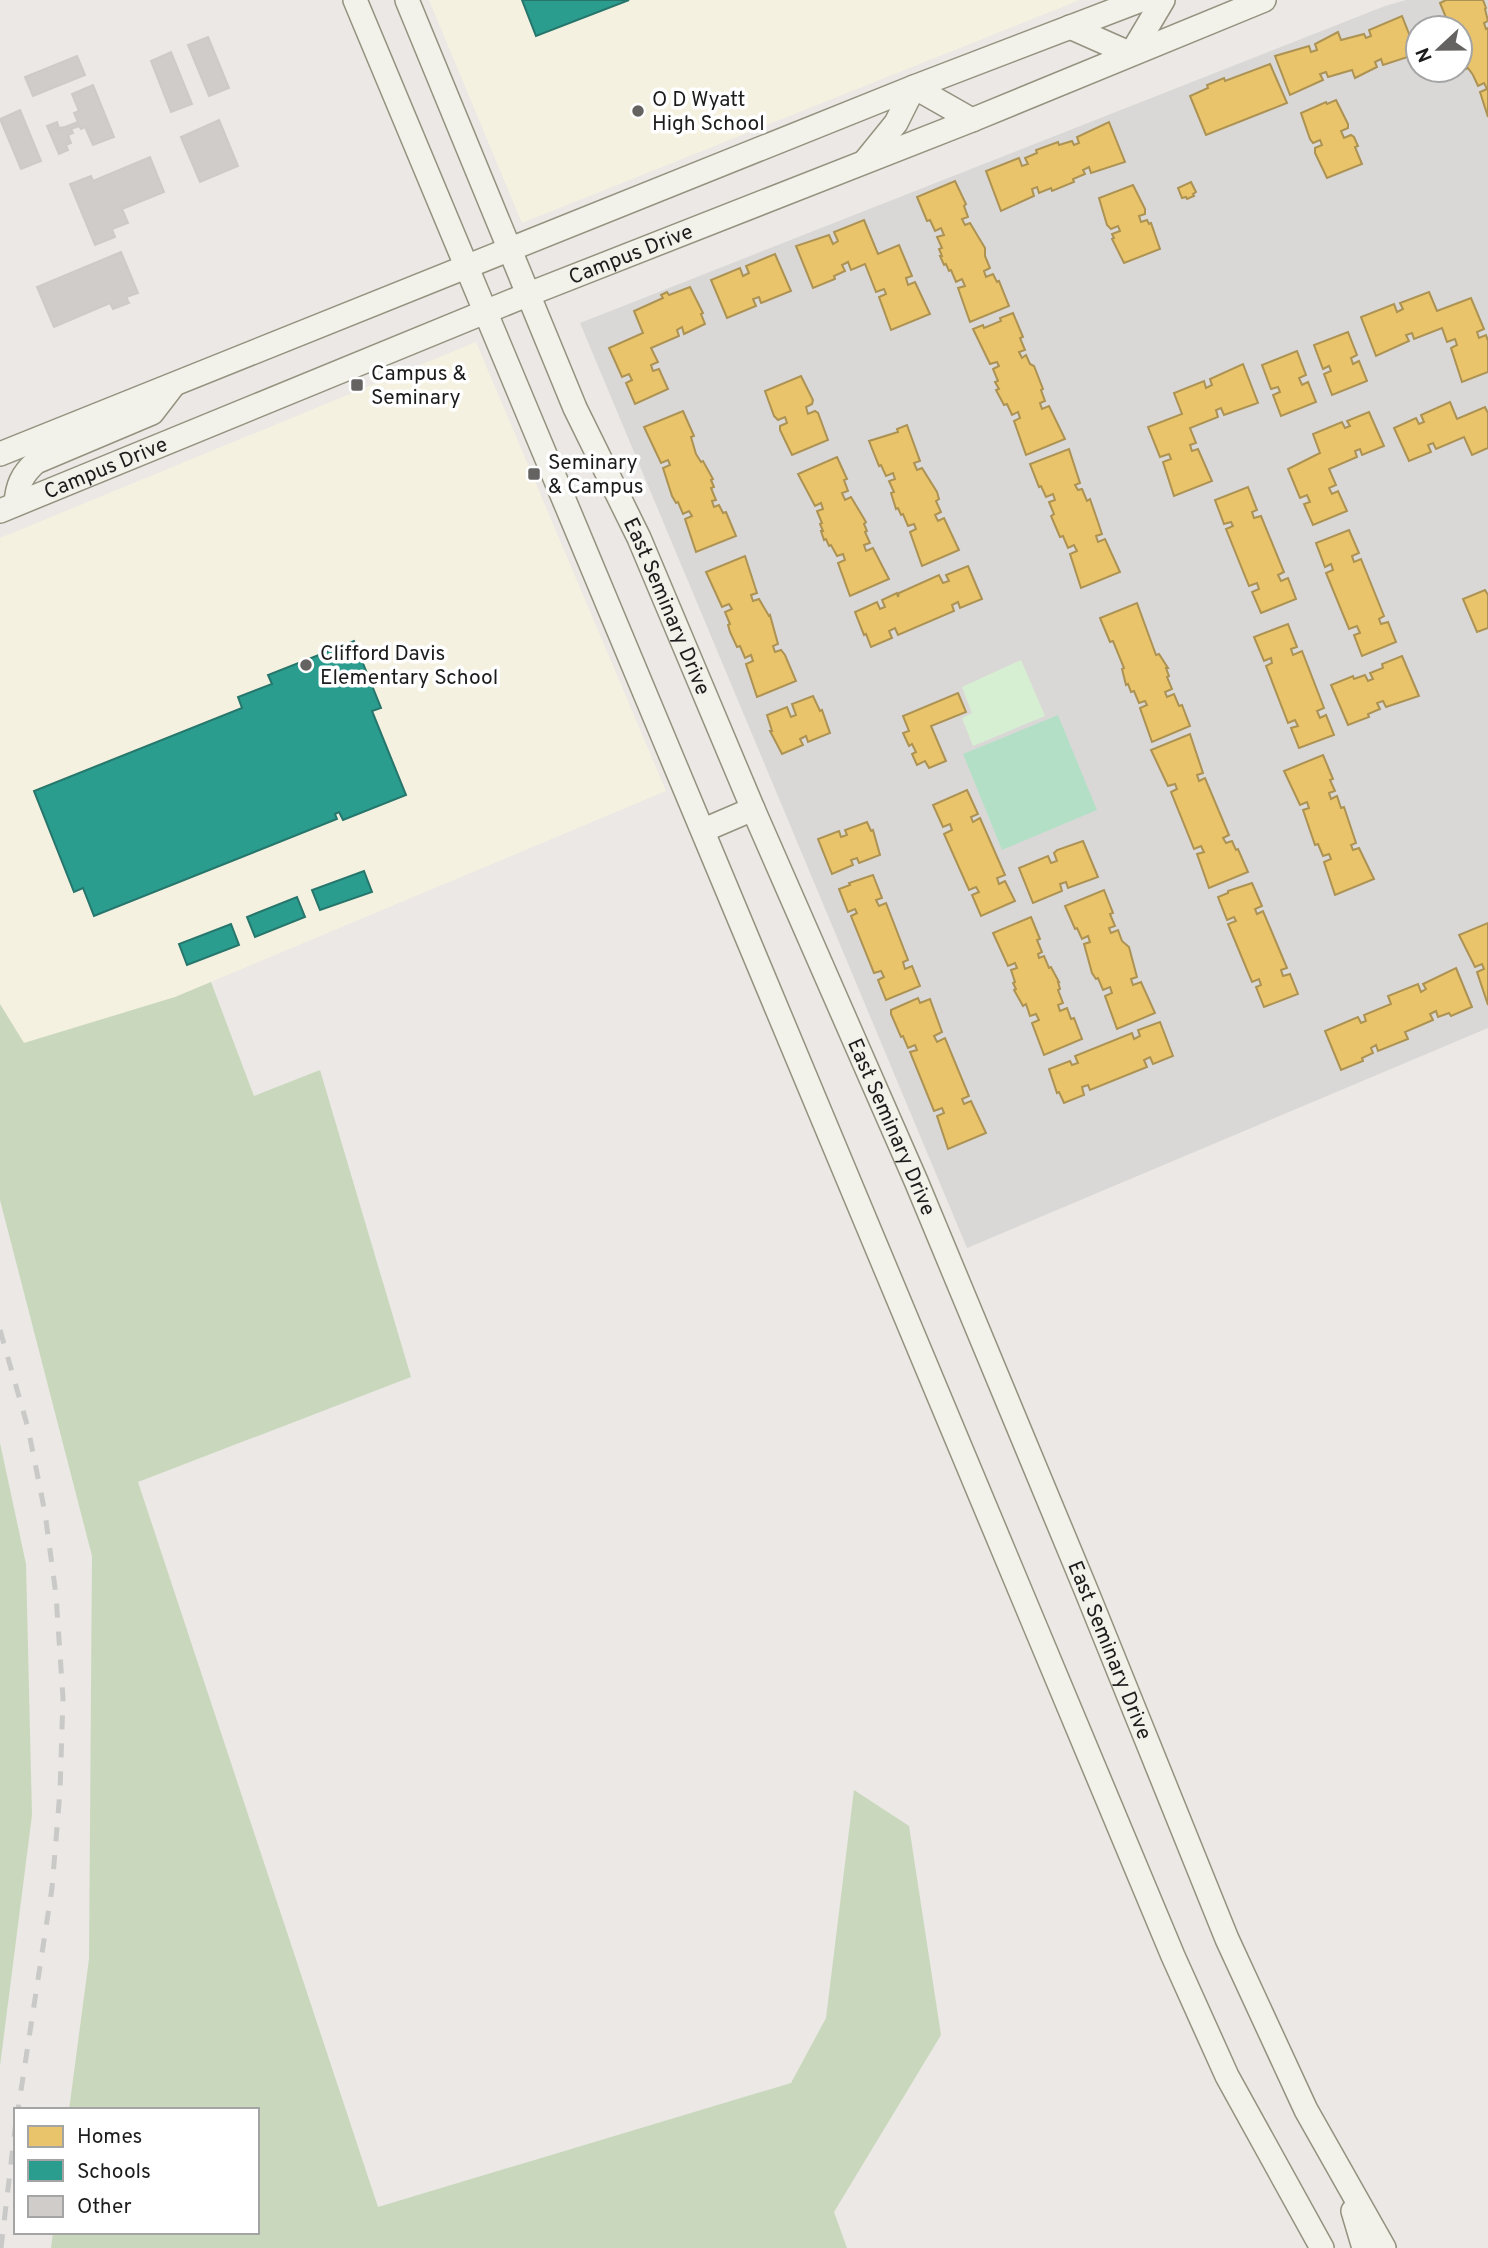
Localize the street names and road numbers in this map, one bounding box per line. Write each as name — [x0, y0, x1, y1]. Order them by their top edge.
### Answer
street label: Campus Drive — [565, 219, 697, 292]
street label: Campus Drive — [40, 432, 172, 507]
street label: East Seminary Drive — [616, 514, 716, 700]
street label: East Seminary Drive — [840, 1035, 941, 1220]
street label: East Seminary Drive — [1060, 1557, 1157, 1744]

